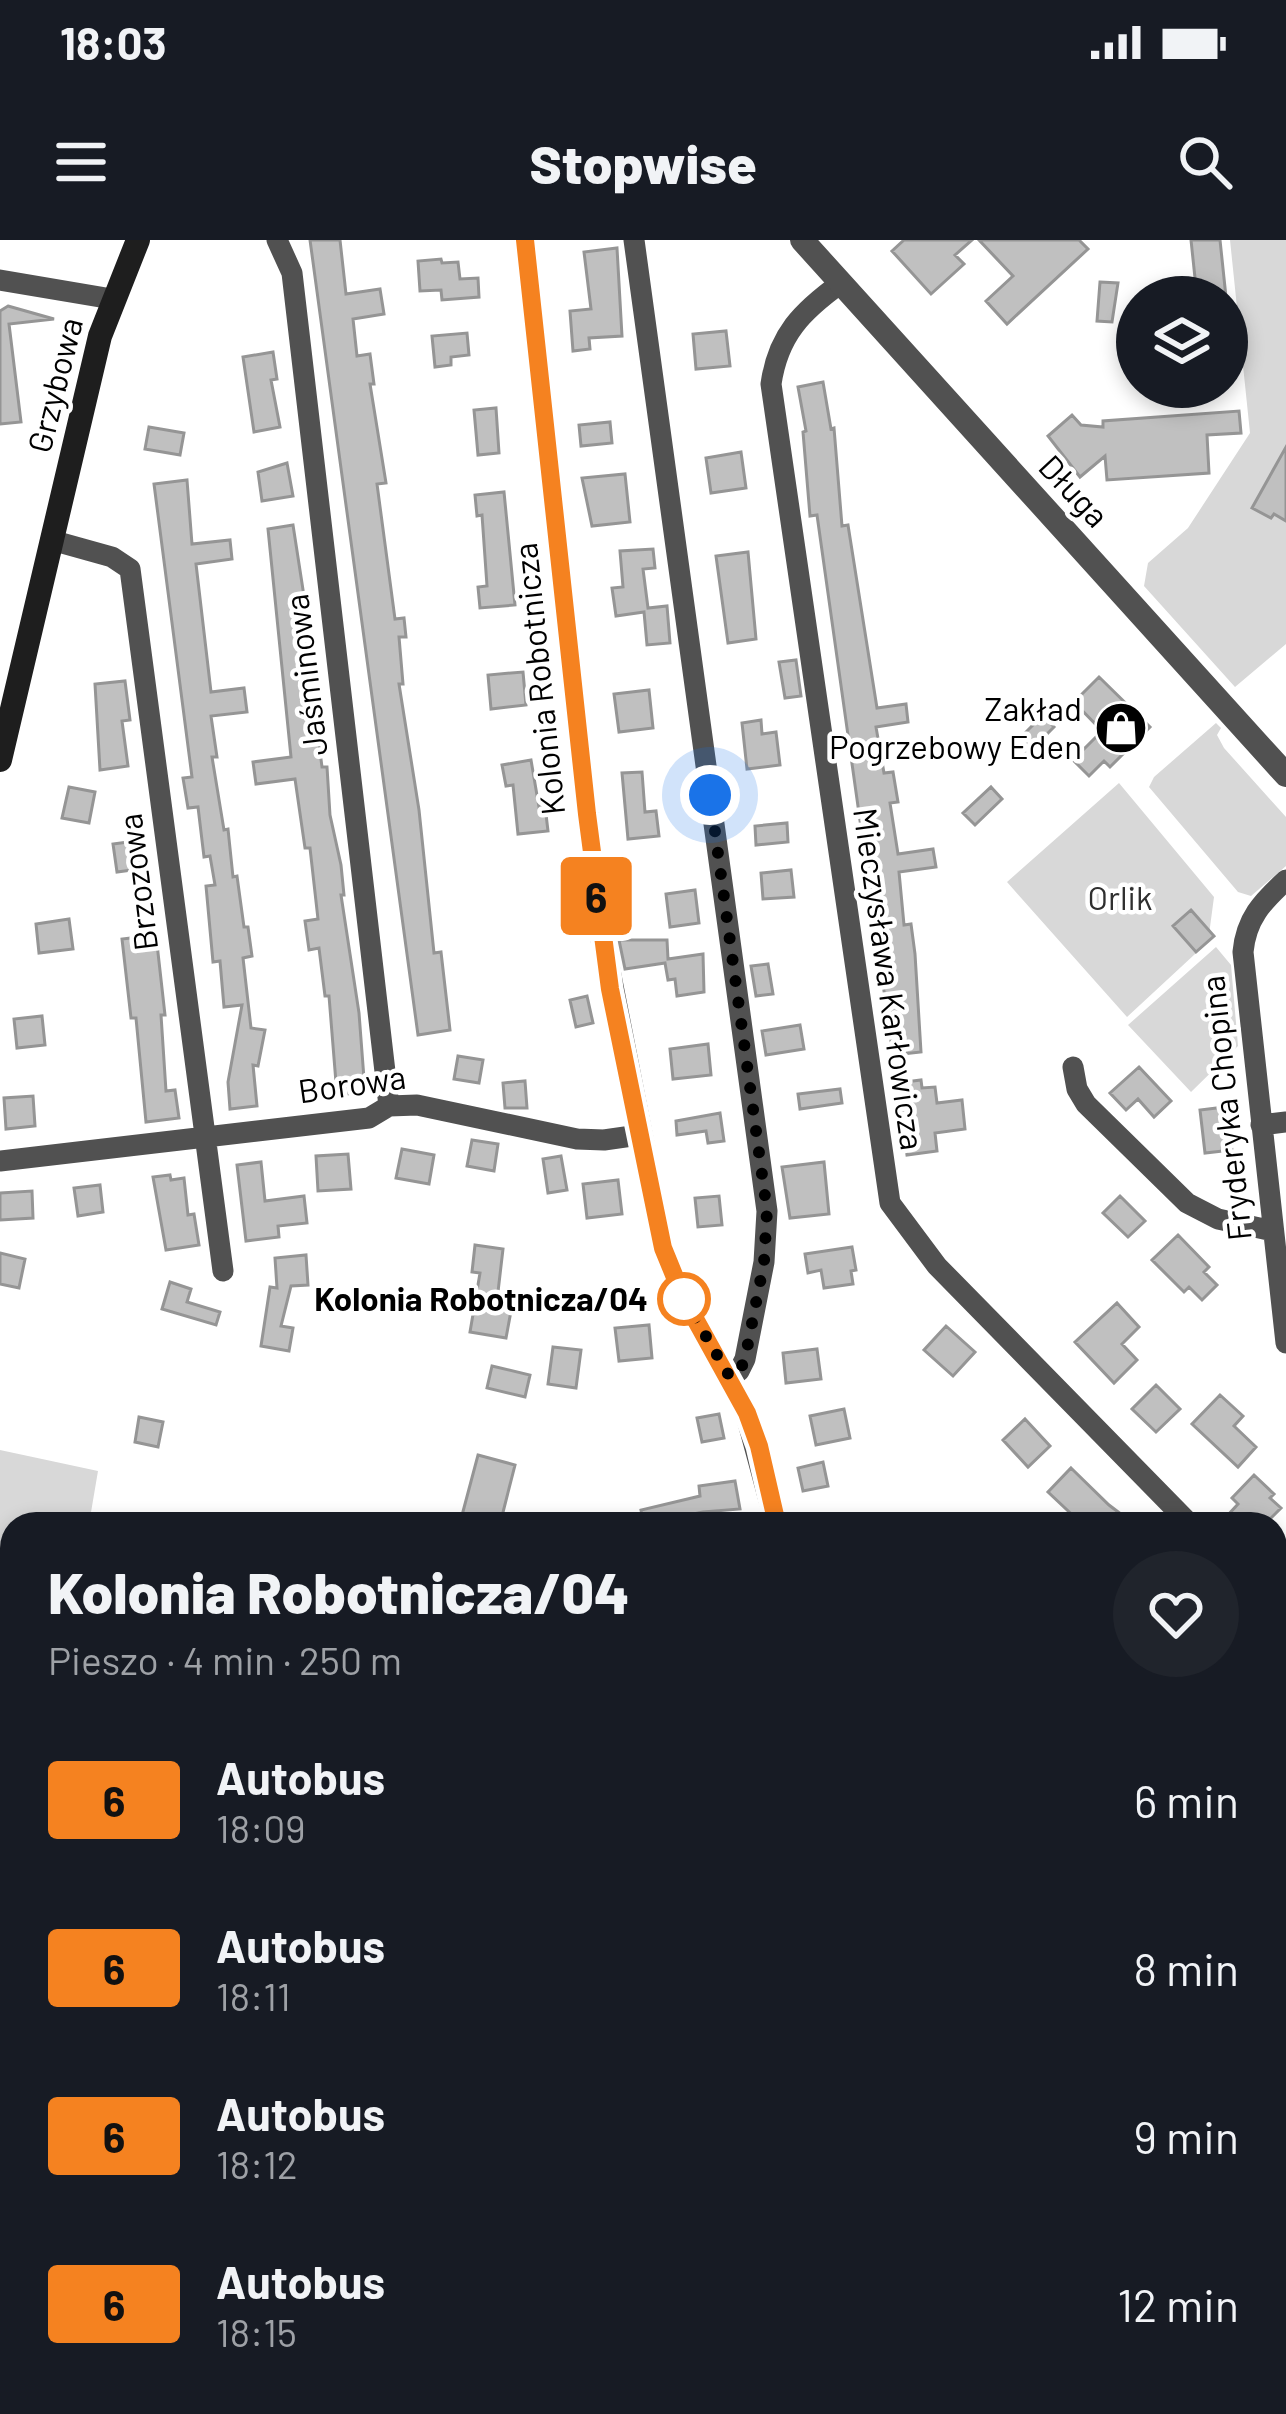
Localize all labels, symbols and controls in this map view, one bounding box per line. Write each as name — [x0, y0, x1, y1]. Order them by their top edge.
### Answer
text: 18:03 — [60, 15, 167, 69]
icon: menu — [48, 129, 114, 195]
icon: search — [1172, 129, 1238, 195]
text: Stopwise — [529, 130, 757, 195]
map controls — [1116, 276, 1248, 408]
button: layers — [1116, 276, 1248, 408]
street label: Grzybowa — [18, 313, 90, 456]
street label: Długa — [1031, 446, 1118, 535]
street label: Kolonia Robotnicza — [504, 541, 572, 817]
street label: Jaśminowa — [275, 592, 335, 758]
place label: Zakład Pogrzebowy Eden — [829, 688, 1082, 766]
shop icon: Zakład Pogrzebowy Eden — [1093, 700, 1149, 756]
your location — [680, 765, 740, 825]
street label: Mieczysława Karłowicza — [846, 805, 934, 1153]
street label: Brzozowa — [109, 811, 165, 953]
line badge: 6 — [557, 857, 635, 935]
text: 6 — [585, 871, 607, 921]
park label: Orlik — [1087, 877, 1153, 917]
street label: Fryderyka Chopina — [1191, 974, 1259, 1243]
street label: Borowa — [296, 1056, 408, 1110]
marker: Kolonia Robotnicza/04 — [659, 1274, 709, 1324]
place label: Kolonia Robotnicza/04 — [314, 1278, 648, 1318]
button: heart — [1113, 1551, 1239, 1677]
text: Kolonia Robotnicza/04 — [48, 1557, 630, 1625]
text: Pieszo · 4 min · 250 m — [48, 1636, 402, 1683]
text: Autobus — [216, 1750, 385, 1804]
text: 6 min — [1134, 1773, 1239, 1827]
text: 6 — [103, 1775, 125, 1825]
text: 18:09 — [216, 1804, 306, 1851]
text: Autobus — [216, 1918, 385, 1972]
text: 8 min — [1134, 1941, 1239, 1995]
text: 6 — [103, 1943, 125, 1993]
text: 18:11 — [216, 1972, 291, 2019]
text: Autobus — [216, 2086, 385, 2140]
text: 9 min — [1134, 2109, 1239, 2163]
text: 6 — [103, 2111, 125, 2161]
text: 18:12 — [216, 2140, 298, 2187]
text: Autobus — [216, 2254, 385, 2308]
text: 12 min — [1117, 2277, 1239, 2331]
text: 6 — [103, 2279, 125, 2329]
text: 18:15 — [216, 2308, 297, 2355]

